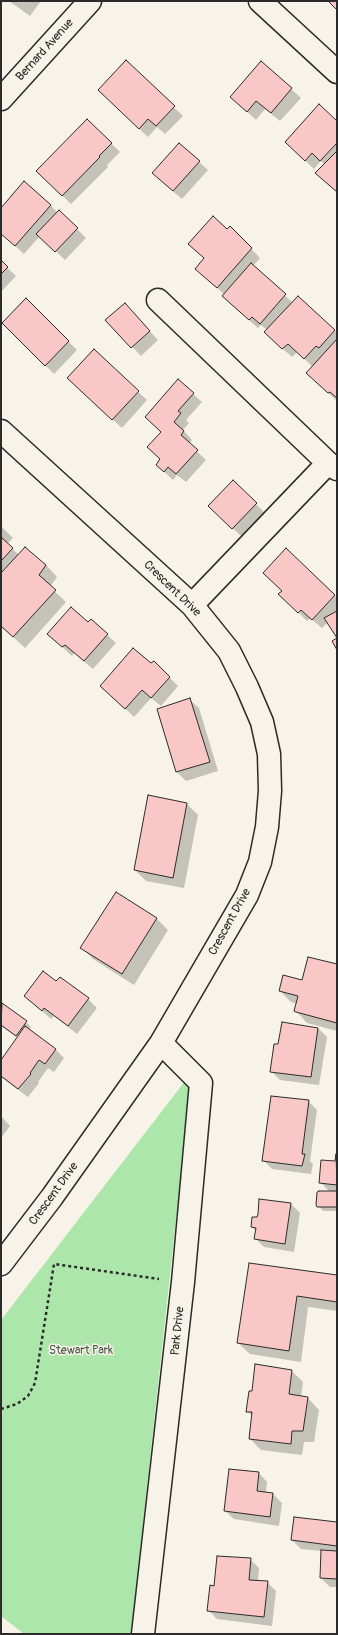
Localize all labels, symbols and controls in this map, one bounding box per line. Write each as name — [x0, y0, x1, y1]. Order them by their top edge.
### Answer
street label: Bernard Avenue — [13, 16, 77, 84]
street label: Crescent Drive — [140, 558, 204, 620]
street label: Crescent Drive — [206, 886, 254, 958]
street label: Crescent Drive — [26, 1160, 82, 1228]
street label: Park Drive — [168, 1306, 188, 1356]
park label: Stewart Park — [49, 1344, 113, 1358]

